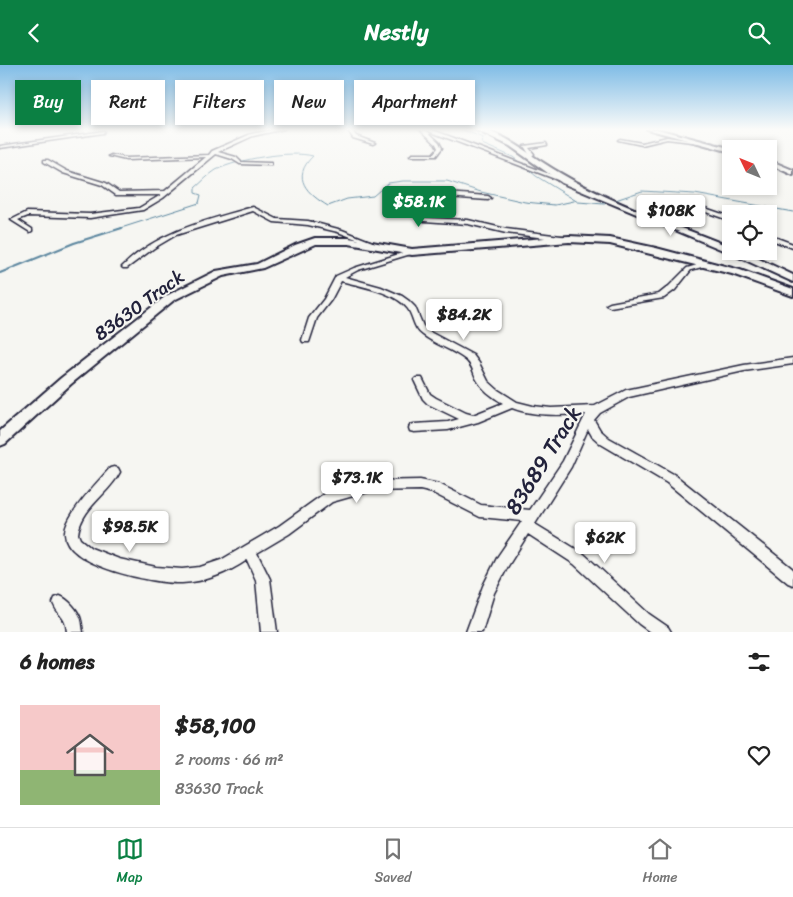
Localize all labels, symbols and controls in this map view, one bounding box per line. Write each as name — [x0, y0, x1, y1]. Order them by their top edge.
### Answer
text: Nestly — [365, 13, 428, 52]
icon: back — [20, 19, 48, 47]
icon: search — [745, 19, 773, 47]
chip: Buy — [15, 80, 81, 125]
chip: Rent — [91, 80, 165, 125]
chip: Filters — [175, 80, 264, 125]
chip: New — [274, 80, 344, 125]
chip: Apartment — [354, 80, 475, 125]
north arrow — [722, 140, 778, 195]
map controls — [722, 140, 777, 260]
pin: $58.1K — [378, 185, 460, 228]
text: $58.1K — [393, 187, 445, 216]
pin: $108K — [636, 195, 706, 237]
text: $108K — [647, 196, 695, 225]
button: locate — [722, 205, 777, 260]
street label: 83630 Track — [86, 261, 192, 349]
pin: $84.2K — [423, 299, 505, 341]
text: $84.2K — [437, 300, 491, 329]
street label: 83689 Track — [494, 397, 592, 523]
pin: $73.1K — [316, 461, 398, 504]
text: $73.1K — [332, 463, 382, 492]
pin: $98.5K — [89, 511, 171, 553]
text: $98.5K — [103, 512, 157, 541]
pin: $62K — [575, 521, 635, 564]
text: $62K — [586, 523, 624, 552]
text: 6 homes — [20, 643, 95, 681]
icon: filters — [745, 648, 773, 676]
text: $58,100 — [175, 707, 256, 745]
icon: home — [60, 725, 120, 785]
icon: heart — [745, 741, 773, 769]
text: 2 rooms · 66 m² — [175, 745, 284, 774]
text: 83630 Track — [175, 774, 264, 803]
tab: Map — [116, 835, 144, 890]
tab: Saved — [375, 835, 411, 890]
tab: Home — [642, 835, 677, 890]

